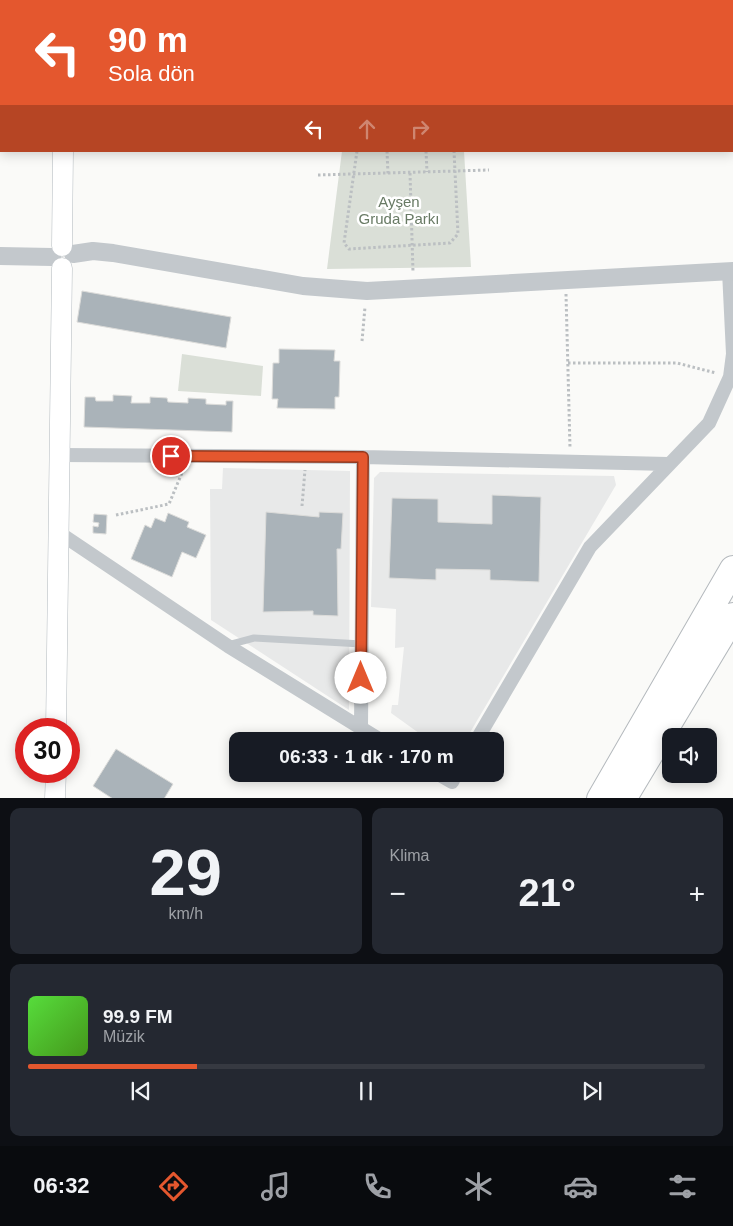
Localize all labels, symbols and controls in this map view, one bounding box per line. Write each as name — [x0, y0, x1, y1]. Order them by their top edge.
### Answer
icon: left — [25, 20, 90, 85]
text: 90 m — [108, 20, 188, 59]
text: Sola dön — [108, 61, 195, 86]
icon: left — [300, 115, 328, 143]
icon: ahead — [353, 115, 381, 143]
icon: right — [406, 115, 434, 143]
park label: Ayşen Gruda Parkı — [359, 193, 439, 227]
pin — [150, 435, 192, 477]
icon: arrive — [157, 442, 185, 470]
position arrow — [334, 651, 386, 703]
speed limit sign: 30 — [15, 718, 80, 783]
map controls — [662, 728, 717, 783]
button: sound — [662, 728, 717, 783]
text: 06:33 · 1 dk · 170 m — [279, 746, 454, 767]
text: 29 — [150, 836, 222, 909]
text: Klima — [390, 847, 430, 864]
text: 21° — [519, 872, 576, 914]
text: − — [390, 878, 406, 909]
text: + — [689, 878, 705, 909]
text: km/h — [168, 905, 203, 922]
text: 99.9 FM — [103, 1006, 173, 1027]
text: Müzik — [103, 1028, 145, 1045]
icon: previous — [127, 1077, 155, 1105]
icon: pause — [352, 1077, 380, 1105]
icon: next — [578, 1077, 606, 1105]
icon: directions — [156, 1169, 191, 1204]
icon: music — [258, 1169, 293, 1204]
icon: phone — [360, 1169, 395, 1204]
icon: climate — [461, 1169, 496, 1204]
icon: car — [563, 1169, 598, 1204]
icon: filters — [665, 1169, 700, 1204]
text: 06:32 — [33, 1173, 90, 1198]

